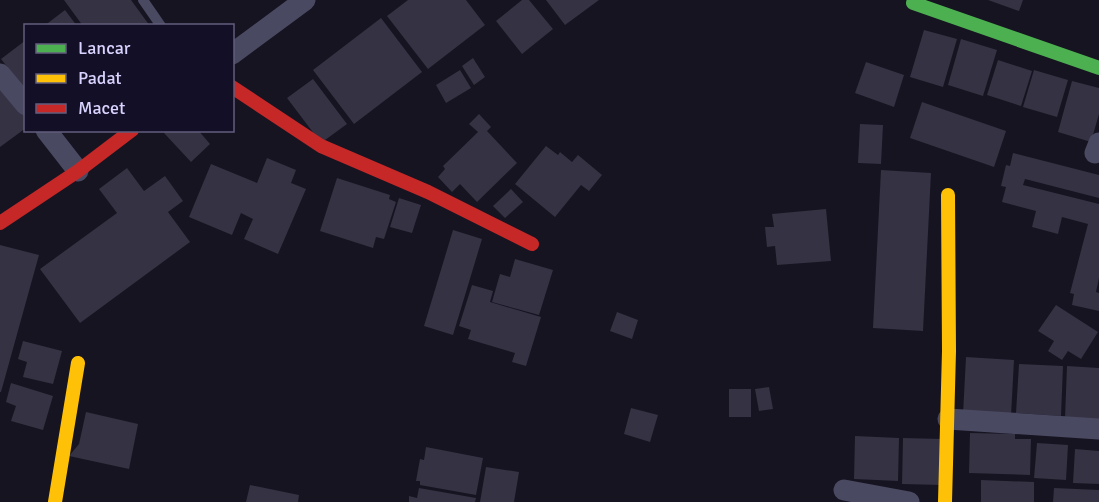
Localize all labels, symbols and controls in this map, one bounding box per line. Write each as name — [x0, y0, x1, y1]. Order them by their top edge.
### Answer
legend — [24, 24, 234, 132]
text: Lancar — [78, 37, 131, 59]
text: Padat — [78, 67, 122, 89]
text: Macet — [78, 97, 125, 119]

